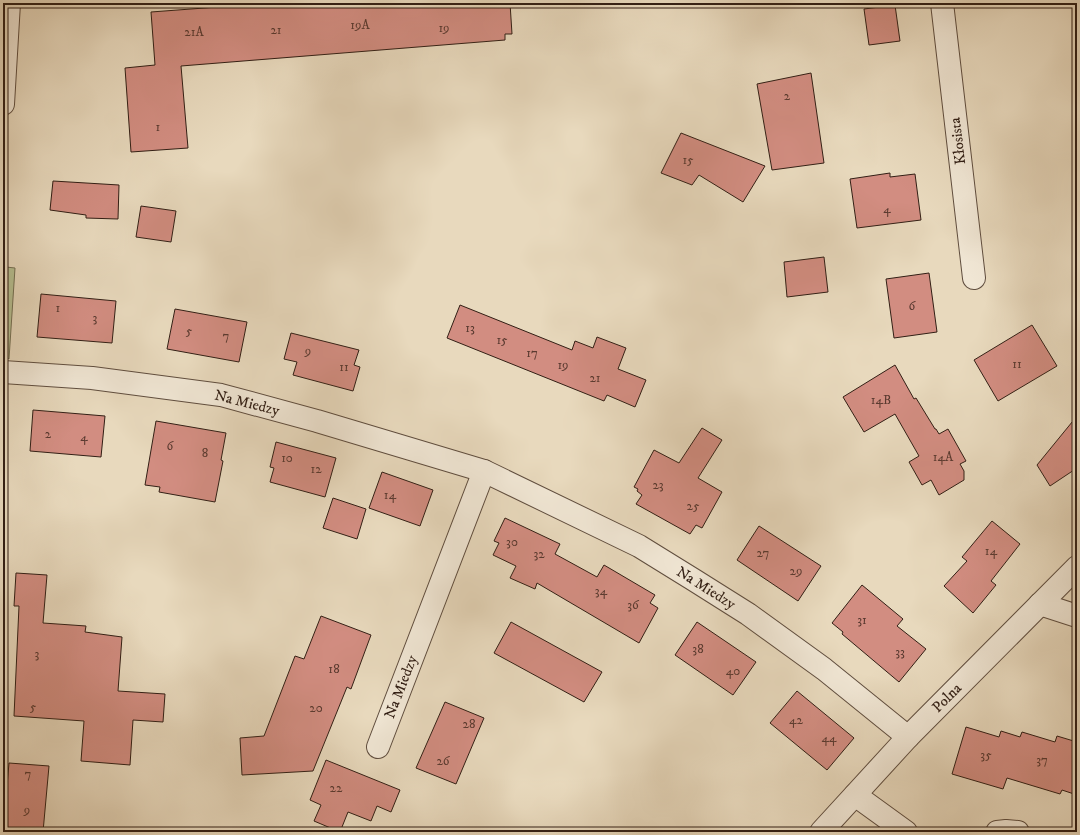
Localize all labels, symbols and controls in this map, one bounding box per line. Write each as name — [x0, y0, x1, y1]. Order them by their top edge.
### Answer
house number: 19A — [350, 17, 370, 33]
house number: 19 — [438, 20, 450, 36]
house number: 21 — [270, 22, 282, 38]
house number: 21A — [184, 24, 204, 40]
house number: 2 — [784, 88, 791, 104]
street label: Kłosista — [946, 116, 970, 166]
house number: 1 — [156, 119, 161, 135]
house number: 15 — [682, 152, 694, 168]
house number: 4 — [883, 201, 891, 217]
house number: 6 — [909, 298, 917, 314]
house number: 1 — [56, 300, 61, 316]
house number: 3 — [93, 310, 98, 326]
house number: 13 — [465, 320, 475, 336]
house number: 5 — [186, 323, 193, 339]
house number: 7 — [223, 328, 230, 344]
house number: 15 — [496, 332, 508, 348]
house number: 9 — [304, 343, 311, 359]
house number: 17 — [526, 345, 538, 361]
house number: 11 — [1012, 356, 1022, 372]
house number: 19 — [557, 357, 569, 373]
house number: 11 — [339, 359, 349, 375]
house number: 21 — [589, 370, 601, 386]
street label: Na Miedzy — [212, 386, 282, 420]
house number: 14B — [871, 392, 891, 408]
house number: 2 — [45, 426, 52, 442]
house number: 4 — [80, 429, 88, 445]
house number: 6 — [167, 438, 175, 454]
house number: 8 — [202, 445, 208, 461]
house number: 14A — [933, 449, 954, 465]
house number: 10 — [281, 450, 293, 466]
house number: 12 — [310, 461, 322, 477]
house number: 23 — [652, 477, 664, 493]
house number: 14 — [384, 487, 397, 503]
house number: 25 — [687, 498, 700, 514]
house number: 30 — [506, 534, 518, 550]
house number: 14 — [985, 543, 998, 559]
house number: 27 — [757, 545, 770, 561]
house number: 32 — [533, 546, 545, 562]
street label: Na Miedzy — [673, 562, 740, 614]
house number: 29 — [790, 563, 802, 579]
house number: 34 — [595, 583, 608, 599]
house number: 36 — [627, 597, 640, 613]
house number: 31 — [857, 612, 867, 628]
house number: 38 — [692, 641, 704, 657]
house number: 33 — [895, 644, 905, 660]
house number: 3 — [35, 646, 40, 662]
street label: Na Miedzy — [380, 652, 422, 721]
house number: 18 — [328, 661, 340, 677]
house number: 40 — [726, 663, 740, 679]
street label: Polna — [928, 679, 966, 717]
house number: 5 — [30, 699, 37, 715]
house number: 20 — [309, 700, 323, 716]
house number: 42 — [789, 712, 804, 728]
house number: 28 — [463, 716, 475, 732]
house number: 44 — [822, 730, 837, 746]
house number: 35 — [980, 747, 992, 763]
house number: 37 — [1036, 752, 1048, 768]
house number: 26 — [436, 753, 451, 769]
house number: 7 — [25, 766, 32, 782]
house number: 22 — [330, 780, 343, 796]
house number: 9 — [23, 802, 30, 818]

